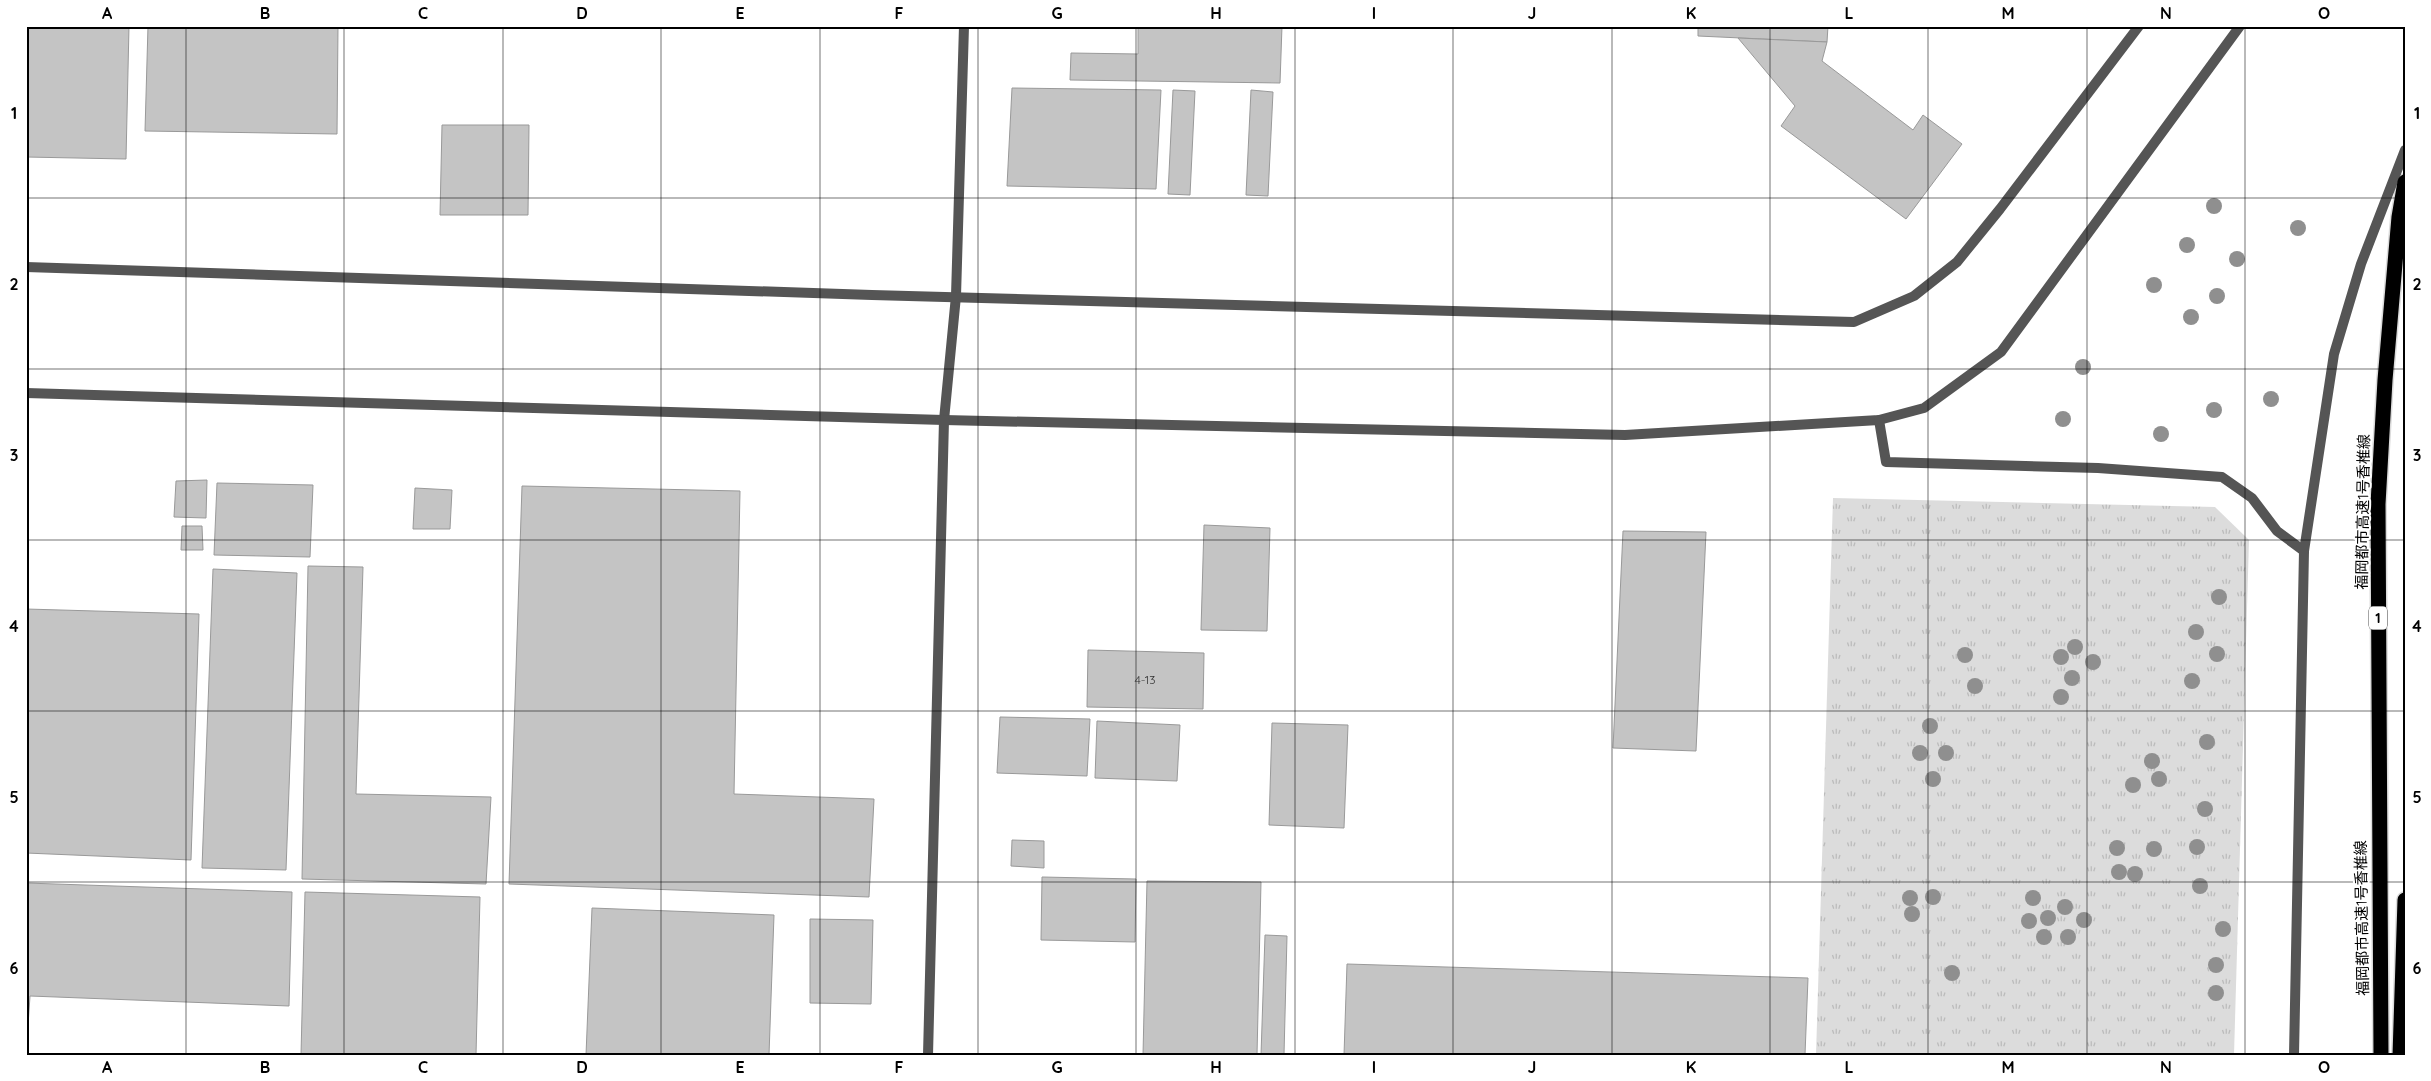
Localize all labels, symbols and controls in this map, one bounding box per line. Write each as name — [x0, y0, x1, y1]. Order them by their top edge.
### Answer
text: A — [102, 3, 113, 23]
text: B — [260, 3, 270, 23]
text: C — [418, 3, 428, 23]
text: D — [576, 3, 588, 23]
text: E — [735, 3, 745, 23]
text: F — [895, 3, 904, 23]
text: G — [1051, 3, 1063, 23]
text: H — [1210, 3, 1222, 23]
text: I — [1372, 3, 1376, 23]
text: J — [1528, 3, 1536, 23]
text: K — [1686, 3, 1696, 23]
text: L — [1845, 3, 1854, 23]
text: M — [2001, 3, 2015, 23]
text: N — [2160, 3, 2172, 23]
text: O — [2318, 3, 2330, 23]
text: 1 — [11, 103, 17, 123]
text: 1 — [2414, 103, 2420, 123]
text: 2 — [9, 274, 19, 294]
text: 2 — [2412, 274, 2422, 294]
street label: 福岡都市高速1号香椎線 — [2352, 434, 2373, 590]
text: 3 — [10, 445, 18, 465]
text: 3 — [2413, 445, 2421, 465]
road number: 1 — [2369, 606, 2387, 630]
text: 4 — [9, 616, 19, 636]
text: 4 — [2412, 616, 2422, 636]
house number: 4-13 — [1134, 672, 1156, 687]
text: 5 — [9, 787, 19, 807]
text: 5 — [2412, 787, 2422, 807]
street label: 福岡都市高速1号香椎線 — [2351, 840, 2372, 996]
text: 6 — [10, 958, 19, 978]
text: 6 — [2413, 958, 2422, 978]
text: A — [102, 1057, 113, 1077]
text: B — [260, 1057, 270, 1077]
text: C — [418, 1057, 428, 1077]
text: D — [576, 1057, 588, 1077]
text: E — [735, 1057, 745, 1077]
text: F — [895, 1057, 904, 1077]
text: G — [1051, 1057, 1063, 1077]
text: H — [1210, 1057, 1222, 1077]
text: I — [1372, 1057, 1376, 1077]
text: J — [1528, 1057, 1536, 1077]
text: K — [1686, 1057, 1696, 1077]
text: L — [1845, 1057, 1854, 1077]
text: M — [2001, 1057, 2015, 1077]
text: N — [2160, 1057, 2172, 1077]
text: O — [2318, 1057, 2330, 1077]

